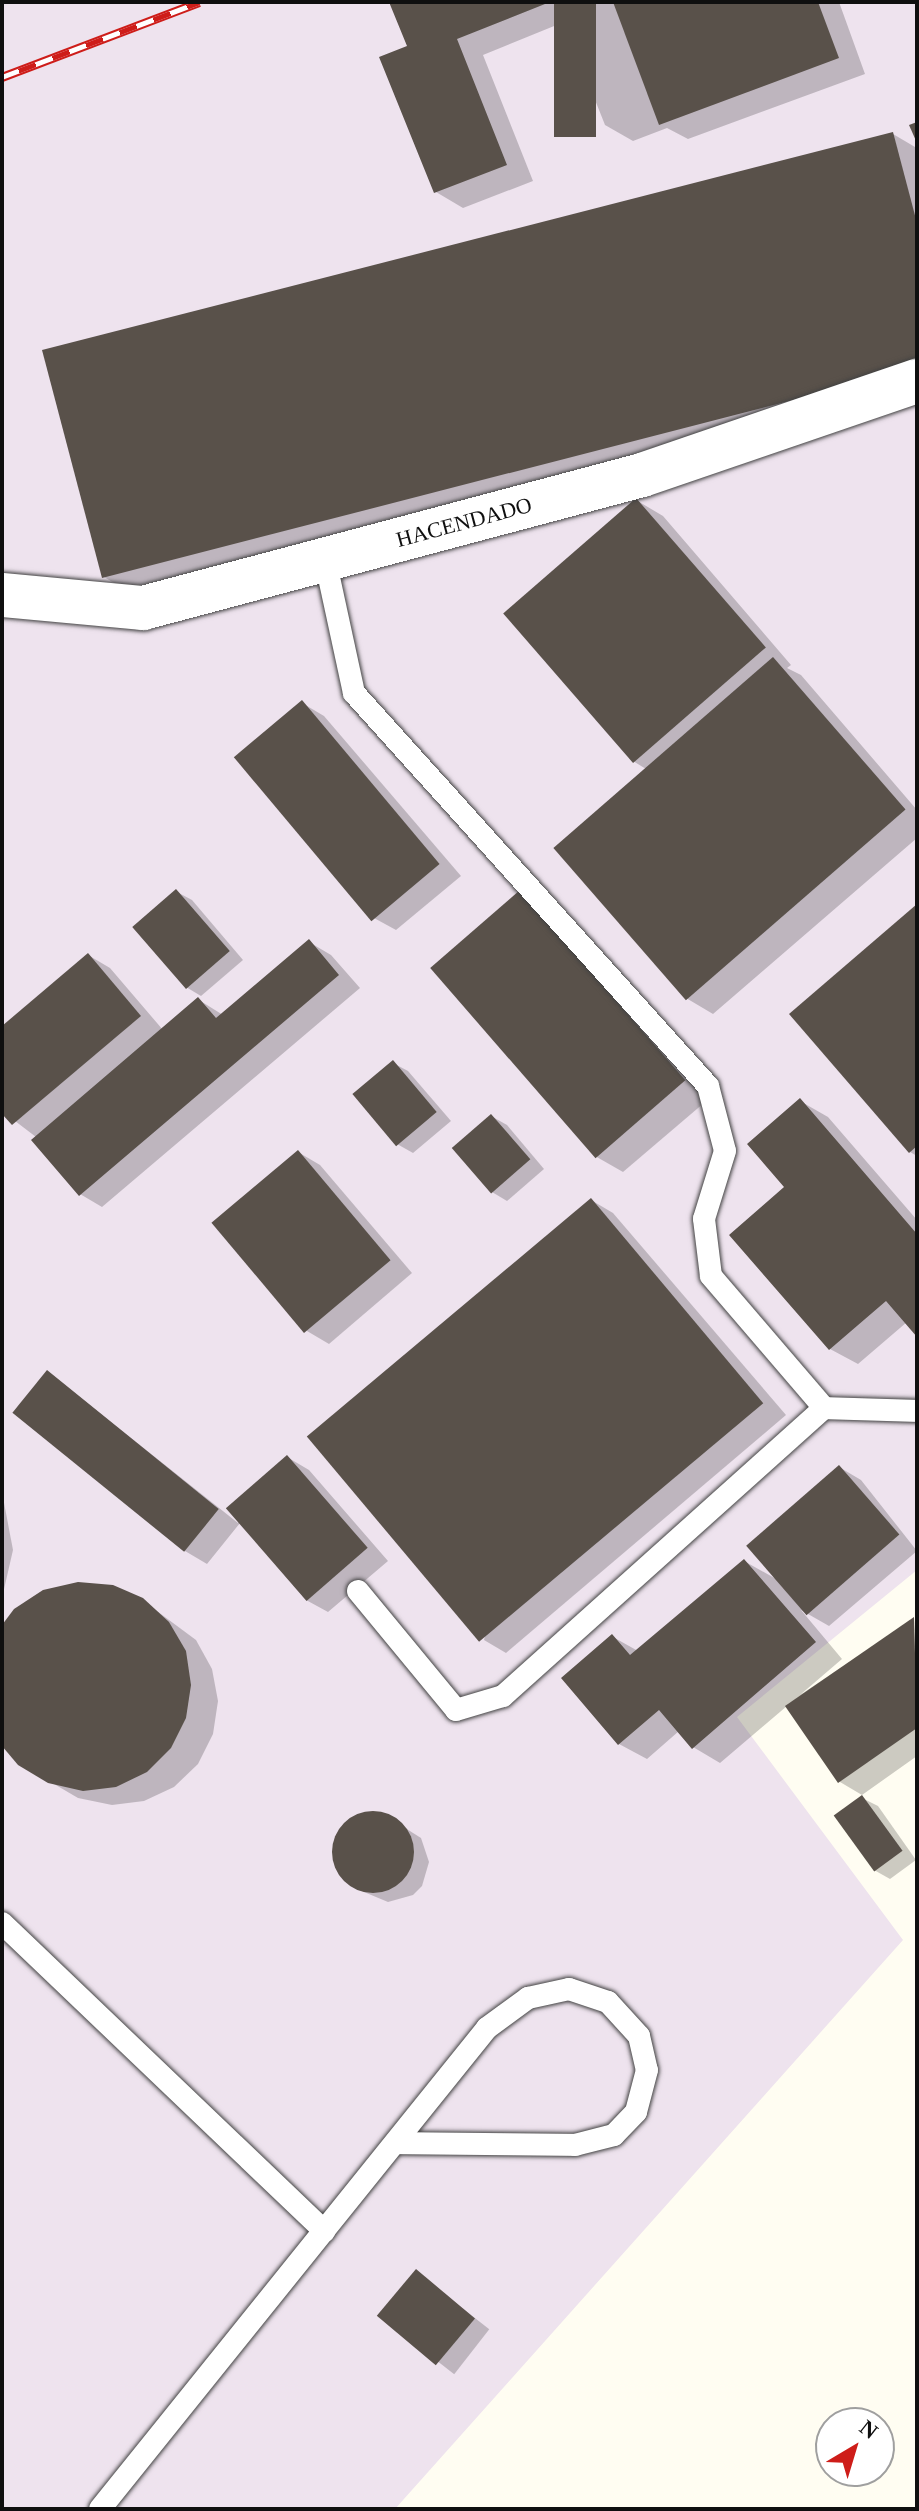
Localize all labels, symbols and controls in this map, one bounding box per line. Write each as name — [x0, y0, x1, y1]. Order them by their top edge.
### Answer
street label: HACENDADO — [393, 491, 535, 553]
north arrow — [815, 2407, 895, 2487]
text: N — [855, 2415, 883, 2444]

